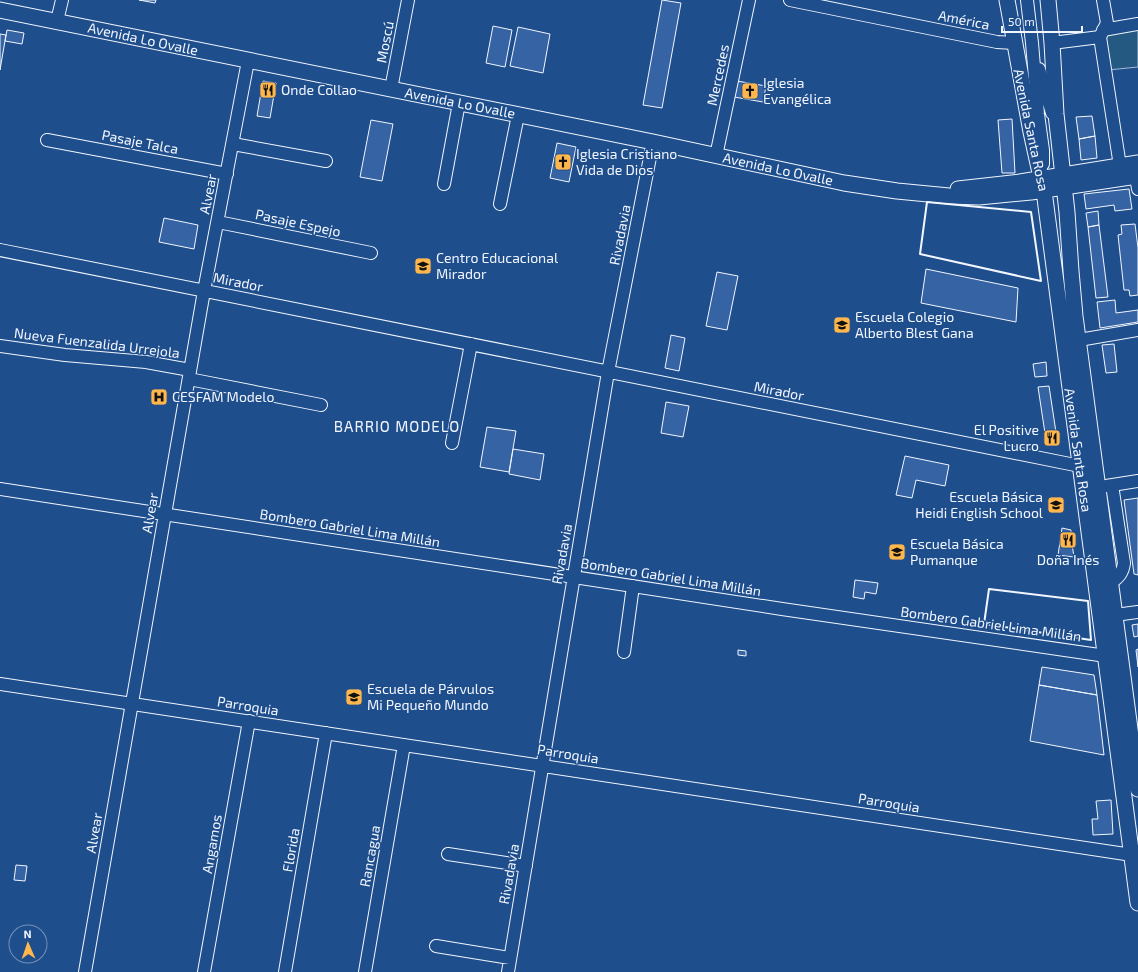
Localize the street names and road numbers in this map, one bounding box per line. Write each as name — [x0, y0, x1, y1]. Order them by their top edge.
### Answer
street label: América — [937, 6, 991, 33]
street label: Avenida Lo Ovalle — [86, 19, 200, 58]
street label: Moscú — [372, 20, 397, 64]
street label: Mercedes — [703, 43, 732, 107]
street label: Avenida Santa Rosa — [1010, 67, 1053, 193]
street label: Avenida Lo Ovalle — [403, 83, 517, 122]
street label: Pasaje Talca — [100, 126, 180, 157]
street label: Avenida Lo Ovalle — [721, 149, 835, 188]
street label: Alvear — [195, 172, 220, 216]
street label: Rivadavia — [605, 203, 634, 267]
street label: Pasaje Espejo — [254, 205, 342, 240]
street label: Mirador — [212, 268, 265, 295]
street label: Nueva Fuenzalida Urrejola — [13, 324, 181, 361]
street label: Mirador — [753, 377, 806, 404]
street label: Avenida Santa Rosa — [1061, 387, 1096, 513]
street label: Alvear — [138, 491, 161, 534]
street label: Bombero Gabriel Lima Millán — [259, 505, 442, 550]
street label: Rivadavia — [548, 522, 575, 586]
street label: Bombero Gabriel Lima Millán — [580, 554, 763, 599]
street label: Bombero Gabriel Lima Millán — [900, 602, 1083, 645]
street label: Parroquia — [216, 692, 280, 719]
street label: Parroquia — [536, 740, 600, 767]
street label: Parroquia — [857, 789, 921, 816]
street label: Alvear — [82, 811, 105, 854]
street label: Angamos — [198, 813, 225, 875]
street label: Rancagua — [356, 824, 383, 888]
street label: Florida — [278, 827, 303, 873]
street label: Rivadavia — [495, 842, 522, 906]

